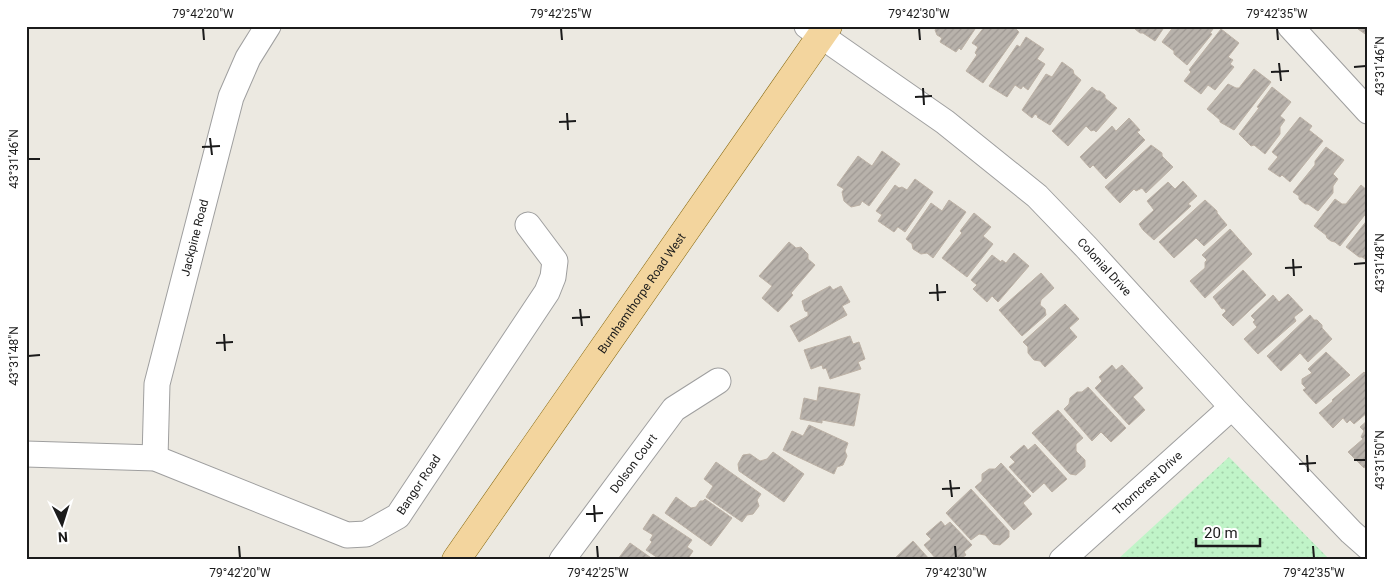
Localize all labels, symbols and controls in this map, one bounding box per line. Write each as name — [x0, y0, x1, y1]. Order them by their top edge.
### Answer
text: 79°42'20"W — [172, 7, 234, 21]
text: 79°42'25"W — [530, 7, 592, 21]
text: 79°42'30"W — [888, 7, 950, 21]
text: 79°42'35"W — [1246, 7, 1308, 21]
text: 43°31'46"N — [1373, 36, 1387, 96]
text: 43°31'46"N — [7, 129, 21, 189]
street label: Jackpine Road — [178, 198, 211, 278]
street label: Burnhamthorpe Road West — [595, 230, 689, 356]
text: 43°31'48"N — [1373, 233, 1387, 293]
street label: Colonial Drive — [1074, 235, 1134, 299]
text: 43°31'48"N — [7, 326, 21, 386]
text: 43°31'50"N — [1373, 430, 1387, 490]
street label: Dolson Court — [607, 431, 660, 496]
street label: Thorncrest Drive — [1110, 448, 1185, 518]
street label: Bangor Road — [394, 452, 444, 517]
north arrow — [38, 498, 88, 548]
scale bar — [1196, 516, 1260, 548]
text: 20 m — [1204, 524, 1238, 542]
text: N — [57, 529, 68, 545]
text: 79°42'20"W — [209, 566, 271, 580]
text: 79°42'25"W — [567, 566, 629, 580]
text: 79°42'30"W — [925, 566, 987, 580]
text: 79°42'35"W — [1283, 566, 1345, 580]

